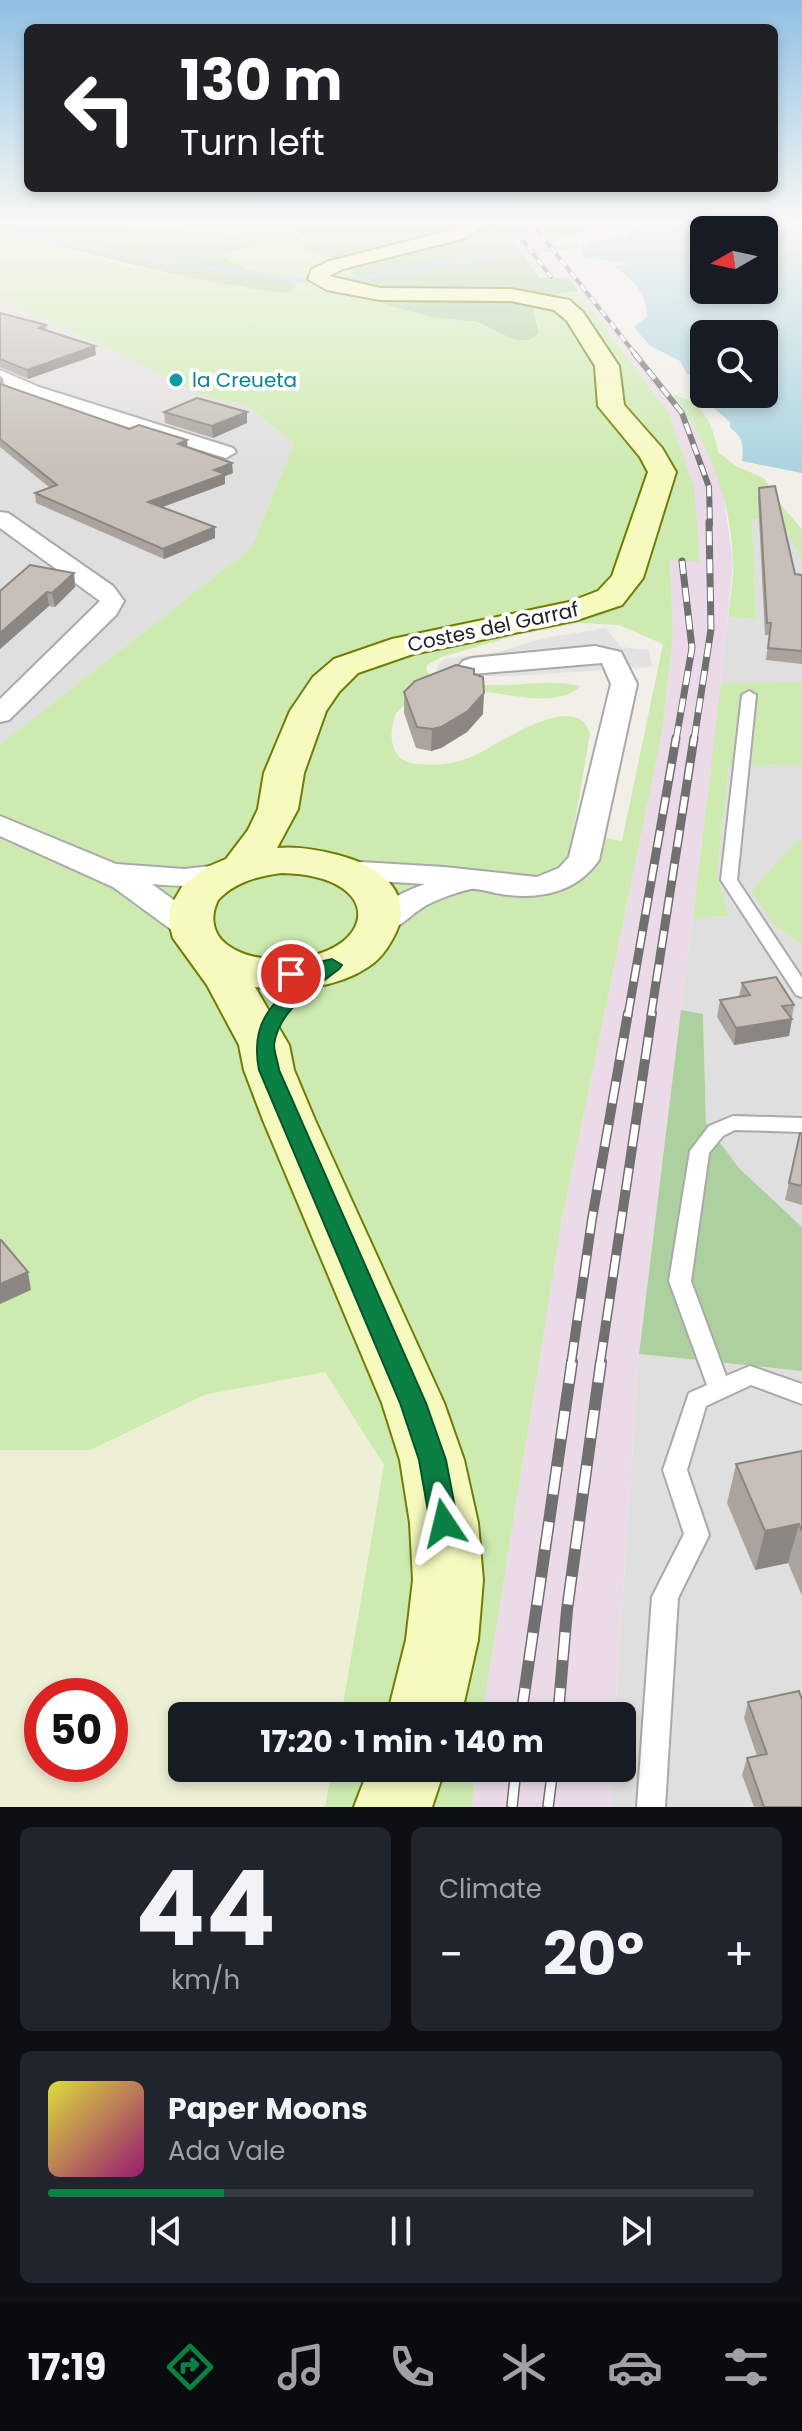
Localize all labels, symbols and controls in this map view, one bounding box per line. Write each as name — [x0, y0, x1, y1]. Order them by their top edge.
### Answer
text: 130 m — [180, 41, 343, 120]
icon: left — [48, 56, 152, 160]
text: Turn left — [180, 117, 325, 168]
north arrow — [690, 216, 778, 304]
map controls — [690, 216, 778, 408]
button: search — [690, 320, 778, 408]
place label: la Creueta — [192, 366, 297, 394]
marker: la Creueta — [167, 371, 185, 389]
street label: Costes del Garraf — [405, 595, 581, 659]
pin — [257, 940, 325, 1008]
icon: arrive — [269, 952, 313, 996]
position arrow — [402, 1481, 486, 1565]
speed limit sign: 50 — [24, 1678, 128, 1782]
text: 17:20 · 1 min · 140 m — [260, 1720, 544, 1763]
text: 44 — [135, 1836, 276, 1981]
text: Climate — [439, 1871, 542, 1907]
text: 20° — [543, 1912, 644, 1996]
text: − — [439, 1924, 463, 1985]
text: + — [724, 1924, 754, 1985]
text: km/h — [171, 1962, 240, 1998]
text: Paper Moons — [168, 2087, 368, 2130]
text: Ada Vale — [168, 2133, 285, 2169]
icon: previous — [144, 2209, 188, 2253]
icon: pause — [379, 2209, 423, 2253]
icon: next — [614, 2209, 658, 2253]
icon: directions — [162, 2339, 218, 2395]
icon: music — [273, 2339, 329, 2395]
icon: phone — [384, 2339, 440, 2395]
icon: climate — [496, 2339, 552, 2395]
icon: car — [607, 2339, 663, 2395]
icon: filters — [718, 2339, 774, 2395]
text: 17:19 — [28, 2342, 106, 2393]

